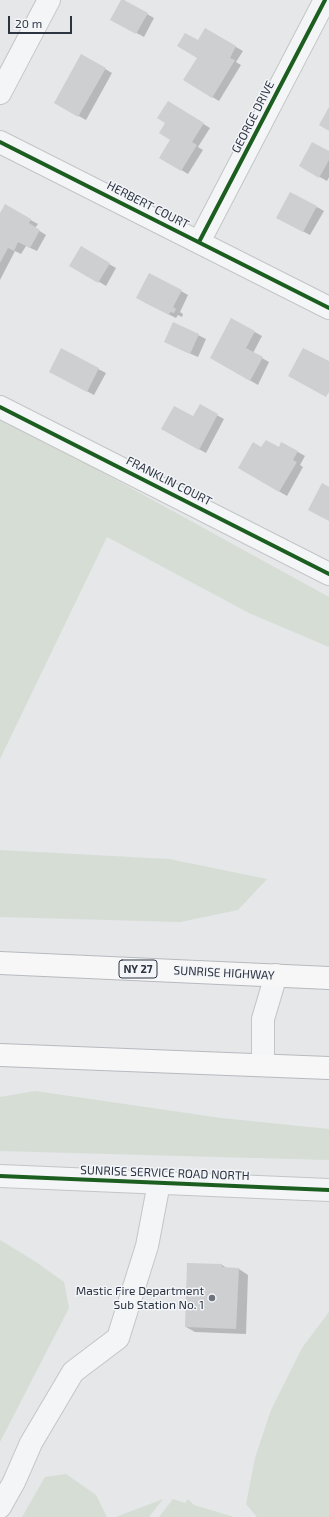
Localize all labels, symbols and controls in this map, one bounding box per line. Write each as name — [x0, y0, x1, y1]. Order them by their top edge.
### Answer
scale bar — [10, 8, 74, 34]
text: 20 m — [15, 16, 42, 30]
street label: GEORGE DRIVE — [229, 78, 277, 156]
street label: HERBERT COURT — [105, 178, 191, 232]
street label: FRANKLIN COURT — [124, 453, 214, 509]
road number: NY 27 — [119, 960, 157, 978]
street label: SUNRISE HIGHWAY — [173, 963, 275, 983]
street label: SUNRISE SERVICE ROAD NORTH — [80, 1163, 250, 1183]
place label: Mastic Fire Department Sub Station No. 1 — [76, 1284, 204, 1312]
marker: Mastic Fire Department Sub Station No. 1 — [207, 1293, 217, 1303]

